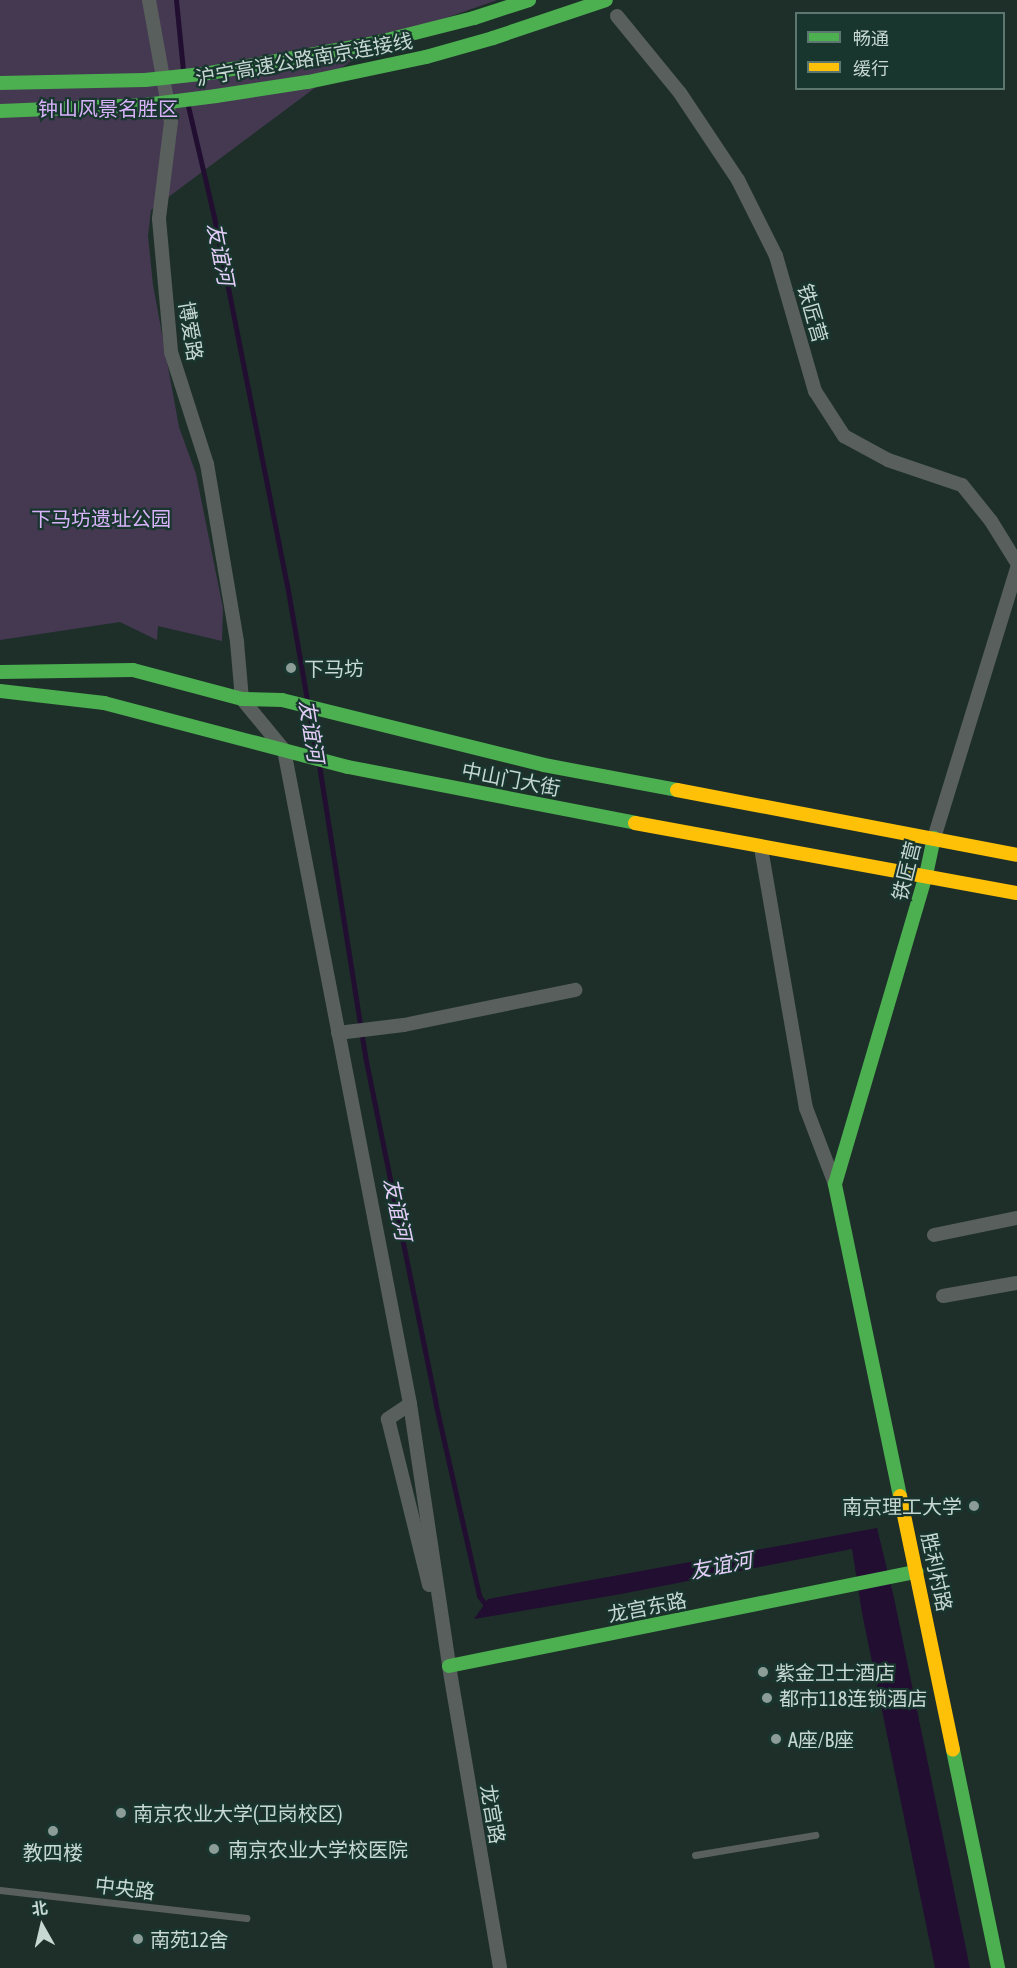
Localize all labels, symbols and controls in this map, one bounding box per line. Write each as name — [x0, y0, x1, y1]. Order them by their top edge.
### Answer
legend — [795, 12, 1005, 90]
street label: 沪宁高速公路南京连接线 — [194, 28, 414, 90]
text: 畅通 — [853, 28, 889, 49]
text: 缓行 — [853, 58, 889, 79]
park label: 钟山风景名胜区 — [38, 96, 178, 120]
water label: 友谊河 — [203, 221, 239, 287]
street label: 铁匠营 — [793, 281, 833, 345]
street label: 博爱路 — [174, 299, 208, 363]
park label: 下马坊遗址公园 — [31, 506, 171, 530]
place label: 下马坊 — [304, 656, 364, 680]
marker: 下马坊 — [282, 659, 300, 677]
water label: 友谊河 — [295, 698, 329, 764]
street label: 中山门大街 — [460, 758, 562, 800]
street label: 铁匠营 — [887, 839, 925, 903]
water label: 友谊河 — [379, 1176, 417, 1242]
place label: 南京理工大学 — [842, 1494, 962, 1518]
marker: 南京理工大学 — [967, 1499, 981, 1513]
street label: 胜利村路 — [917, 1530, 957, 1614]
water label: 友谊河 — [688, 1547, 754, 1583]
street label: 龙宫东路 — [605, 1588, 689, 1626]
place label: 紫金卫士酒店 — [775, 1660, 895, 1684]
marker: 紫金卫士酒店 — [756, 1665, 770, 1679]
place label: 都市118连锁酒店 — [779, 1686, 927, 1710]
marker: 都市118连锁酒店 — [760, 1691, 774, 1705]
place label: A座/B座 — [788, 1727, 854, 1751]
marker: A座/B座 — [769, 1732, 783, 1746]
street label: 龙宫路 — [476, 1782, 510, 1846]
place label: 南京农业大学(卫岗校区) — [133, 1801, 343, 1825]
marker: 南京农业大学(卫岗校区) — [114, 1806, 128, 1820]
marker: 教四楼 — [46, 1824, 60, 1838]
place label: 南京农业大学校医院 — [228, 1837, 408, 1861]
place label: 教四楼 — [23, 1840, 83, 1864]
marker: 南京农业大学校医院 — [205, 1840, 223, 1858]
street label: 中央路 — [94, 1872, 156, 1904]
north arrow — [12, 1896, 72, 1956]
text: 北 — [30, 1898, 49, 1918]
place label: 南苑12舍 — [150, 1927, 229, 1951]
marker: 南苑12舍 — [131, 1932, 145, 1946]

